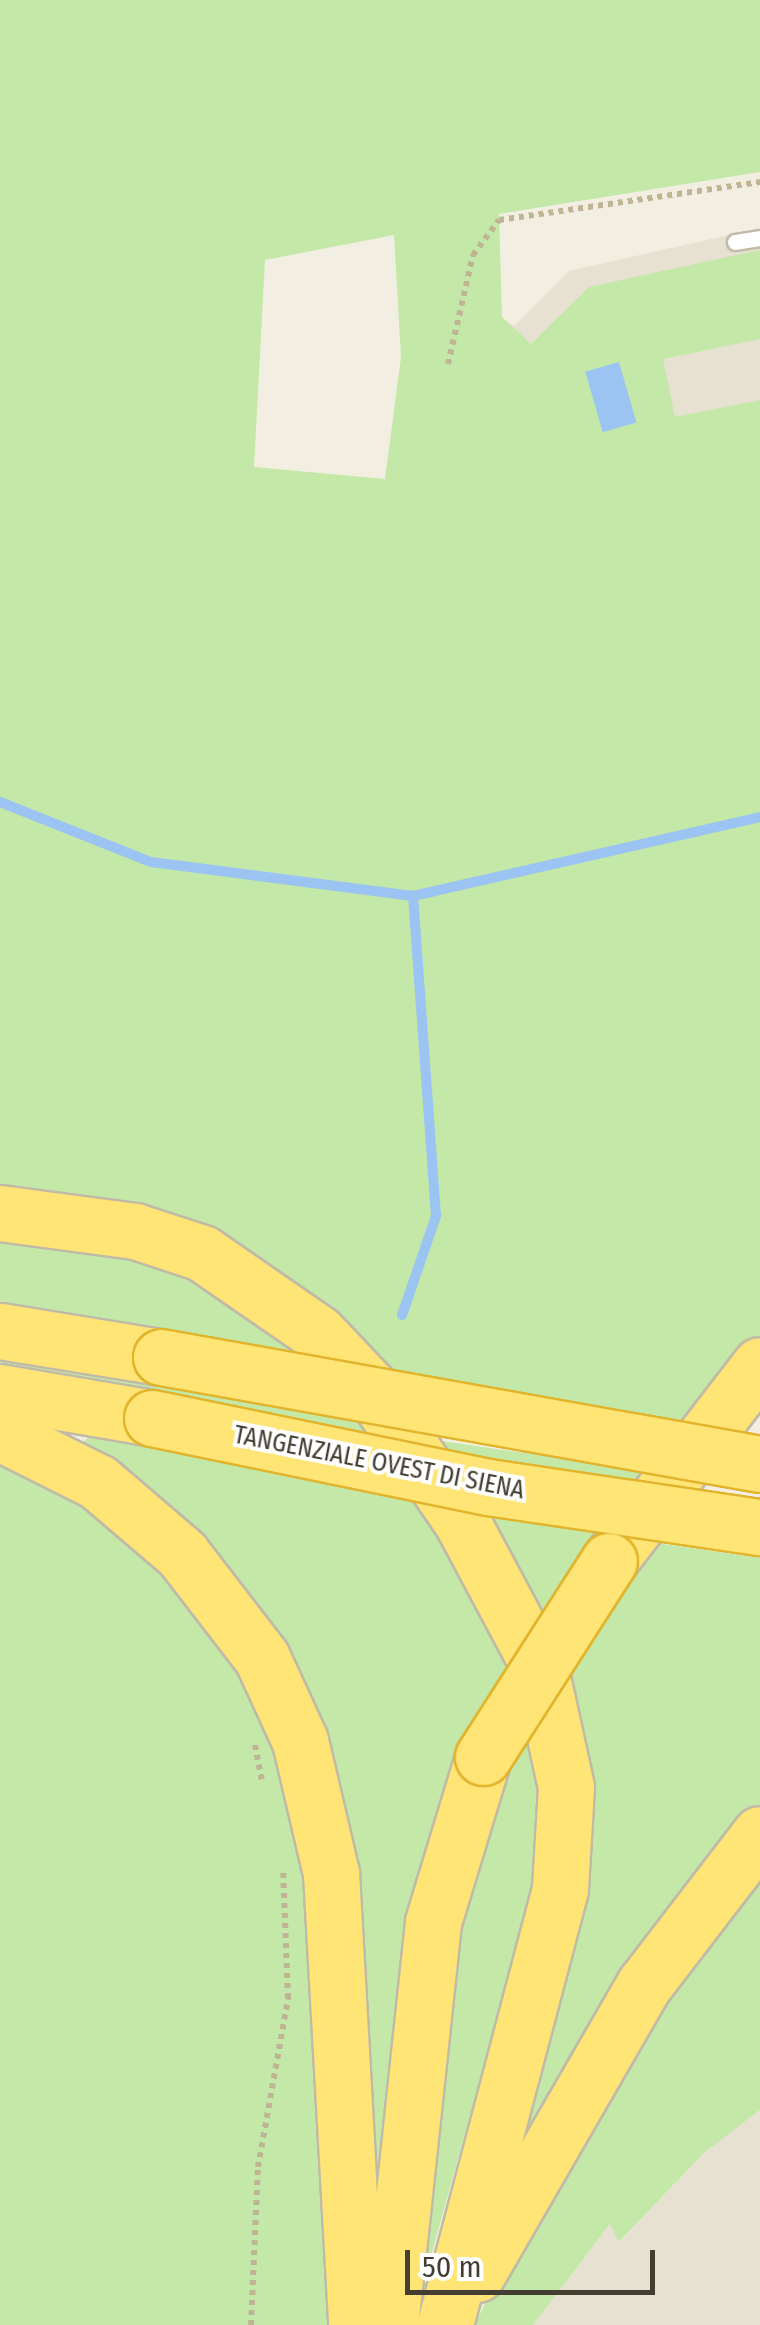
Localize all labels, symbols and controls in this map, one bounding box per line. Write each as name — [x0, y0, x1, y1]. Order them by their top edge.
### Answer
street label: TANGENZIALE OVEST DI SIENA — [231, 1420, 527, 1506]
scale bar — [410, 2230, 660, 2292]
text: 50 m — [422, 2249, 482, 2285]

